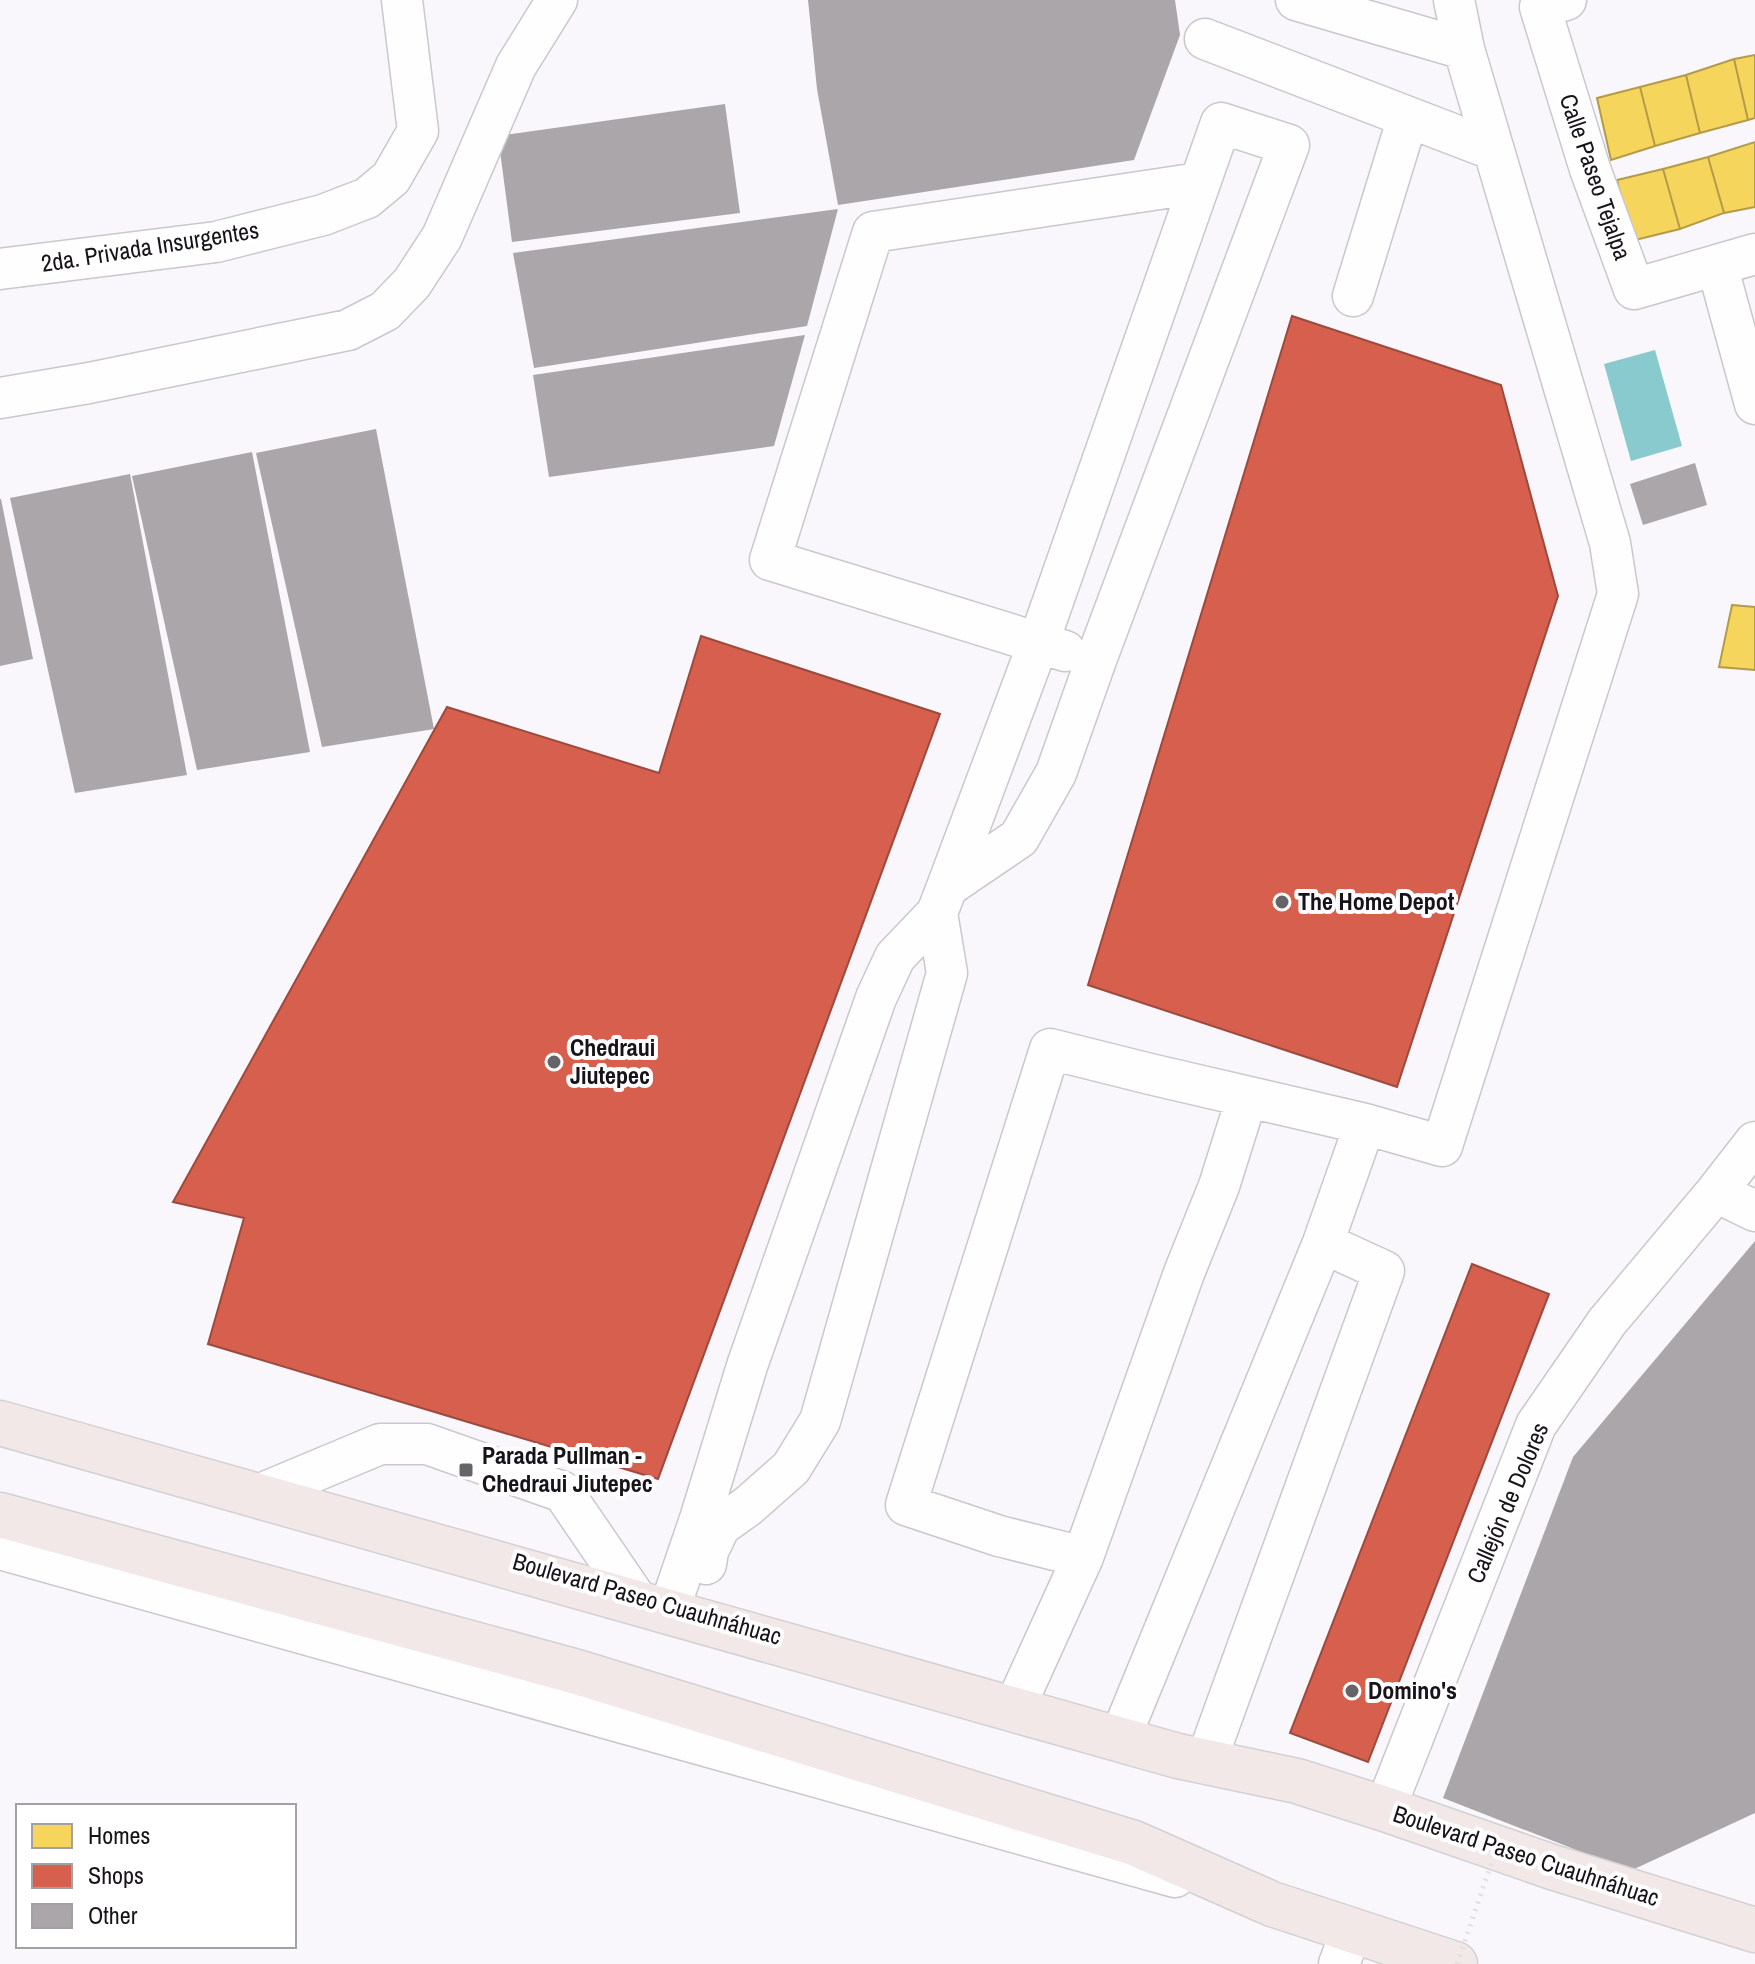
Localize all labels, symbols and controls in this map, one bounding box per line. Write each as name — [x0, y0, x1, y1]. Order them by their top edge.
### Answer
street label: Calle Paseo Tejalpa — [1553, 89, 1639, 264]
street label: 2da. Privada Insurgentes — [39, 213, 261, 279]
place label: The Home Depot — [1298, 885, 1455, 917]
marker: The Home Depot — [1273, 893, 1291, 911]
place label: Chedraui Jiutepec — [570, 1031, 655, 1091]
marker: Chedraui Jiutepec — [545, 1053, 563, 1071]
street label: Callejón de Dolores — [1459, 1417, 1555, 1588]
place label: Parada Pullman - Chedraui Jiutepec — [482, 1439, 653, 1499]
marker: Parada Pullman - Chedraui Jiutepec — [457, 1461, 475, 1479]
street label: Boulevard Paseo Cuauhnáhuac — [509, 1544, 785, 1652]
place label: Domino's — [1368, 1674, 1457, 1706]
marker: Domino's — [1343, 1682, 1361, 1700]
street label: Boulevard Paseo Cuauhnáhuac — [1389, 1797, 1664, 1913]
legend — [16, 1804, 296, 1948]
text: Homes — [88, 1819, 150, 1851]
text: Shops — [88, 1859, 144, 1891]
text: Other — [88, 1899, 138, 1931]

